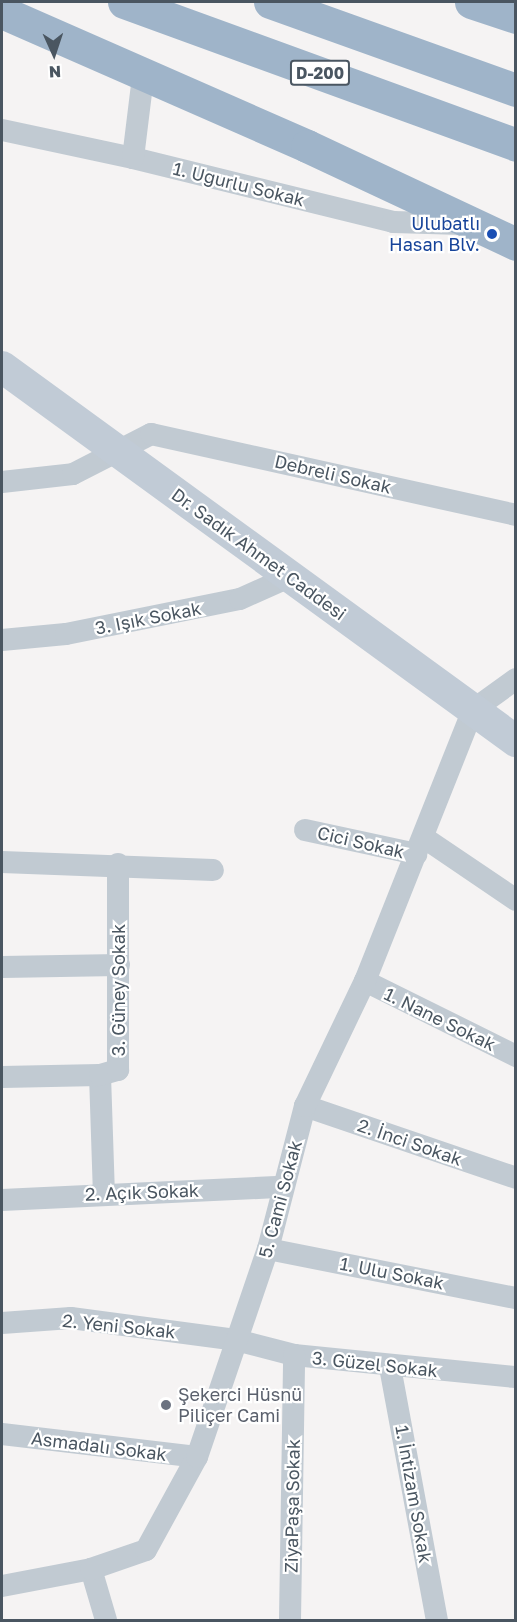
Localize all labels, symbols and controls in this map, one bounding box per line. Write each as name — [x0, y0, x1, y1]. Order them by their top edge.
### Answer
north arrow — [24, 24, 84, 84]
road number: D-200 — [288, 60, 352, 86]
text: N — [48, 62, 62, 82]
street label: 1. Uğurlu Sokak — [171, 157, 307, 211]
place label: Ulubatlı Hasan Blv. — [389, 213, 480, 256]
marker: Ulubatlı Hasan Blv. — [485, 227, 499, 241]
street label: Debreli Sokak — [273, 450, 393, 498]
street label: Dr. Sadık Ahmet Caddesi — [168, 483, 350, 625]
street label: 3. Işık Sokak — [93, 597, 203, 639]
street label: Cici Sokak — [315, 821, 407, 863]
street label: 3. Güney Sokak — [107, 924, 129, 1056]
street label: 1. Nane Sokak — [381, 983, 499, 1055]
street label: 2. İnci Sokak — [355, 1114, 465, 1170]
street label: 5. Cami Sokak — [254, 1138, 306, 1260]
street label: 2. Açık Sokak — [85, 1179, 199, 1205]
street label: 1. Ulu Sokak — [338, 1252, 446, 1294]
street label: 2. Yeni Sokak — [61, 1309, 177, 1343]
street label: 3. Güzel Sokak — [311, 1347, 439, 1381]
place label: Şekerci Hüsnü Piliçer Cami — [178, 1384, 302, 1426]
marker: Şekerci Hüsnü Piliçer Cami — [159, 1398, 173, 1412]
street label: 1. İntizam Sokak — [391, 1423, 437, 1565]
street label: Asmadalı Sokak — [30, 1427, 168, 1465]
street label: ZiyaPaşa Sokak — [280, 1439, 304, 1573]

